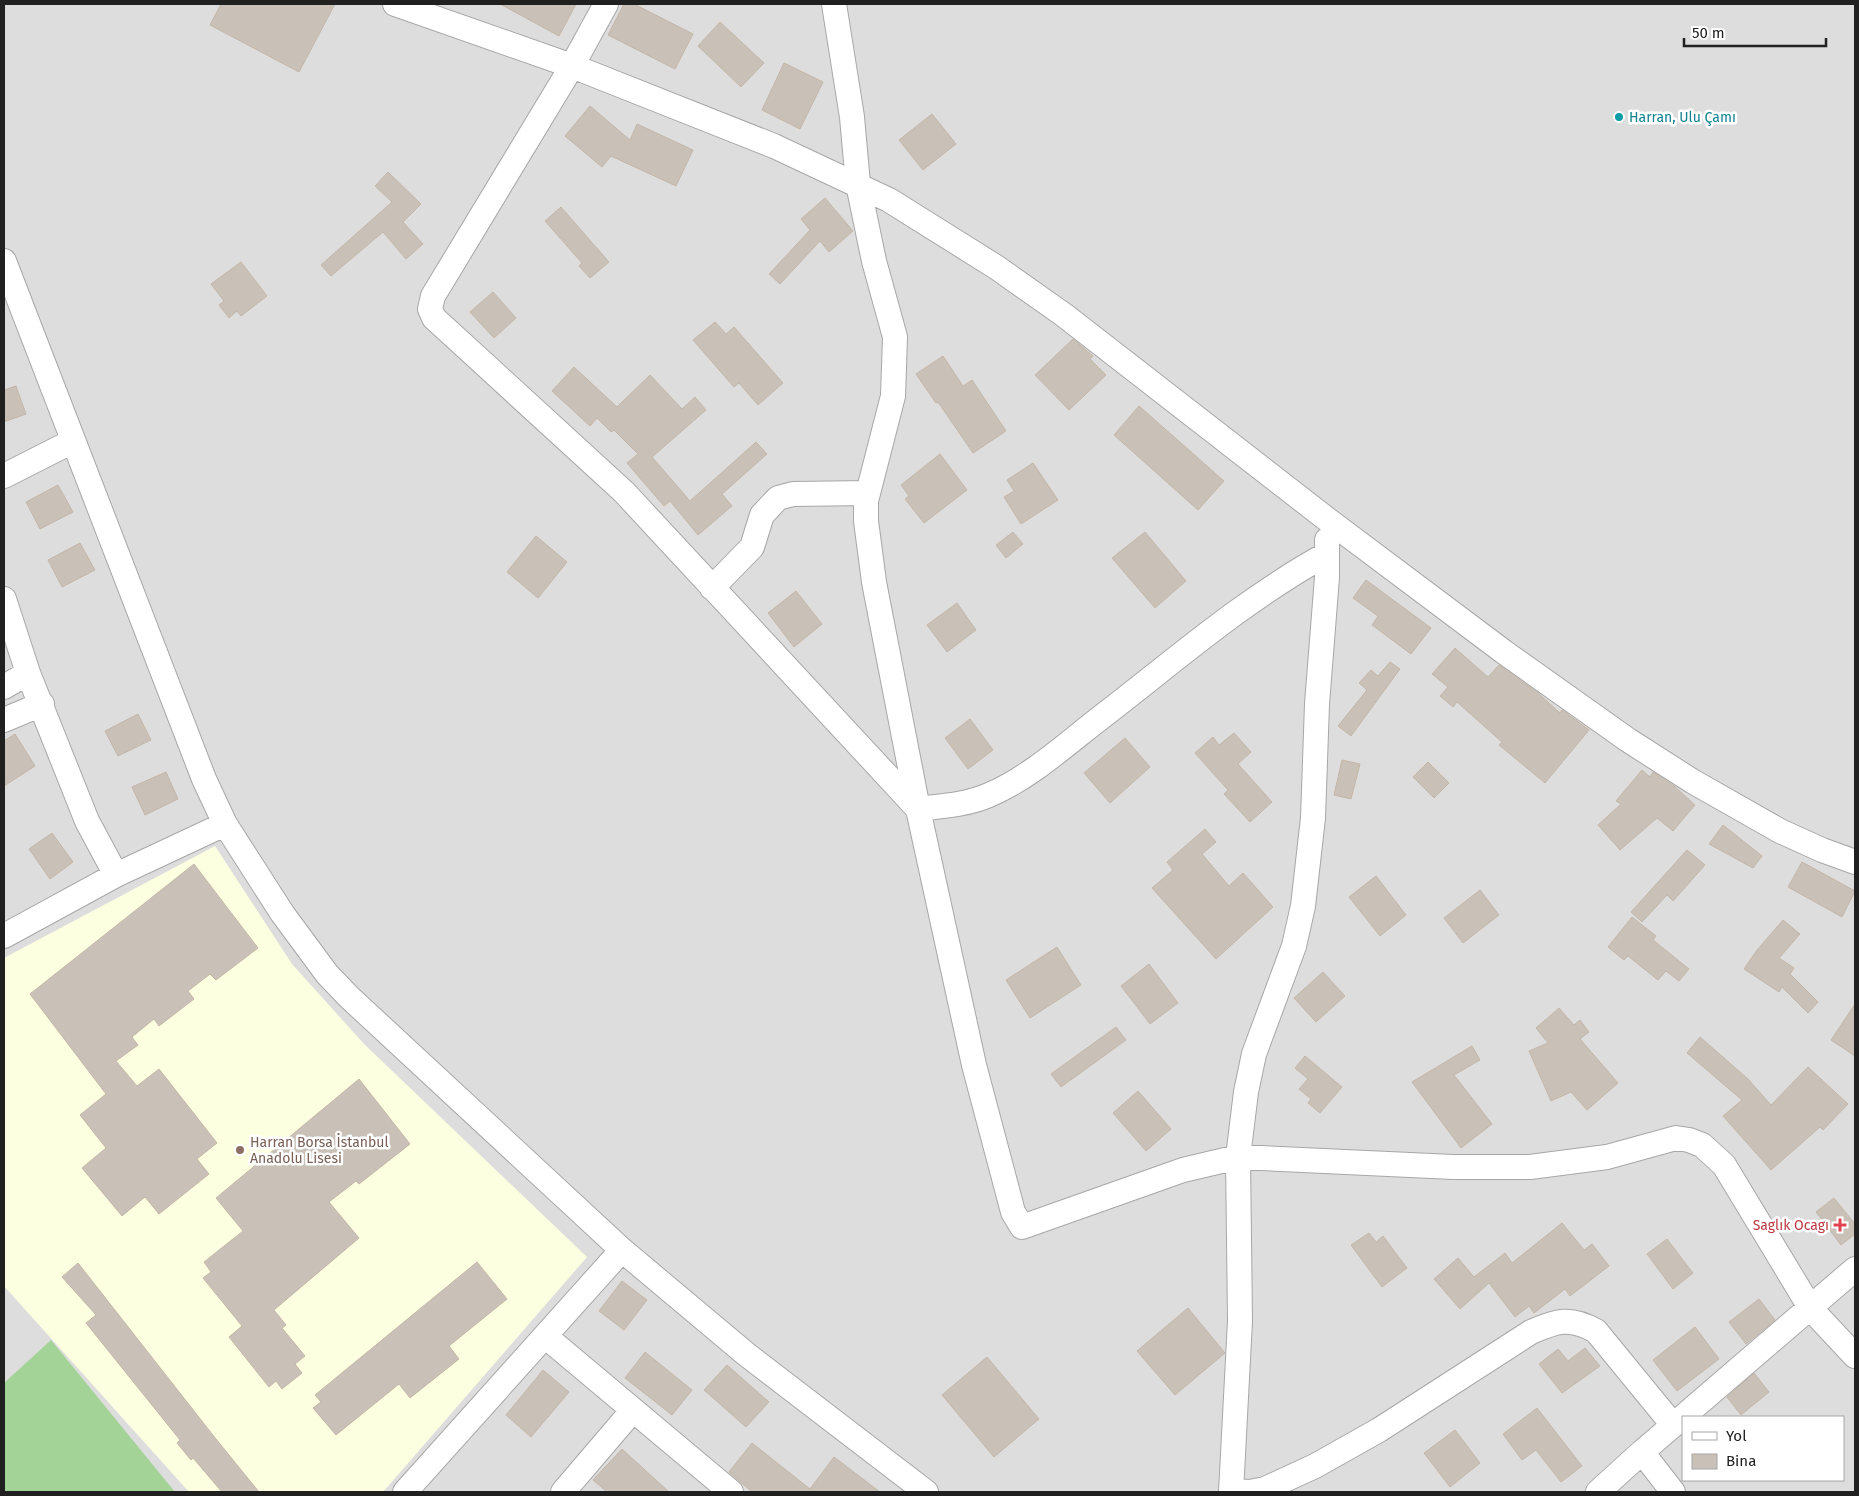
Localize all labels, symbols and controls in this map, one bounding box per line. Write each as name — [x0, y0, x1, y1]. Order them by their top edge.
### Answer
scale bar — [1684, 15, 1826, 47]
text: 50 m — [1692, 24, 1725, 42]
place label: Harran, Ulu Çamı — [1629, 109, 1736, 126]
marker: Harran, Ulu Çamı — [1613, 111, 1625, 123]
place label: Harran Borsa İstanbul Anadolu Lisesi — [250, 1133, 389, 1167]
marker: Harran Borsa İstanbul Anadolu Lisesi — [234, 1144, 246, 1156]
place label: Saglık Ocagı — [1753, 1217, 1829, 1234]
marker: Saglık Ocagı — [1833, 1218, 1847, 1232]
legend — [1682, 1416, 1844, 1481]
text: Yol — [1726, 1427, 1747, 1445]
text: Bina — [1726, 1452, 1756, 1470]

